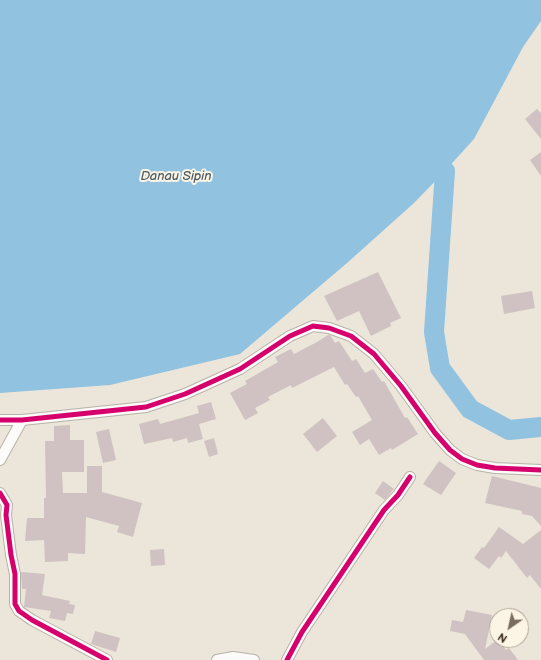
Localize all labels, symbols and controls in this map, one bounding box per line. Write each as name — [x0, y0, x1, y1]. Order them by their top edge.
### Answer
water label: Danau Sipin — [141, 169, 211, 185]
north arrow — [489, 608, 529, 648]
text: N — [496, 630, 510, 645]

